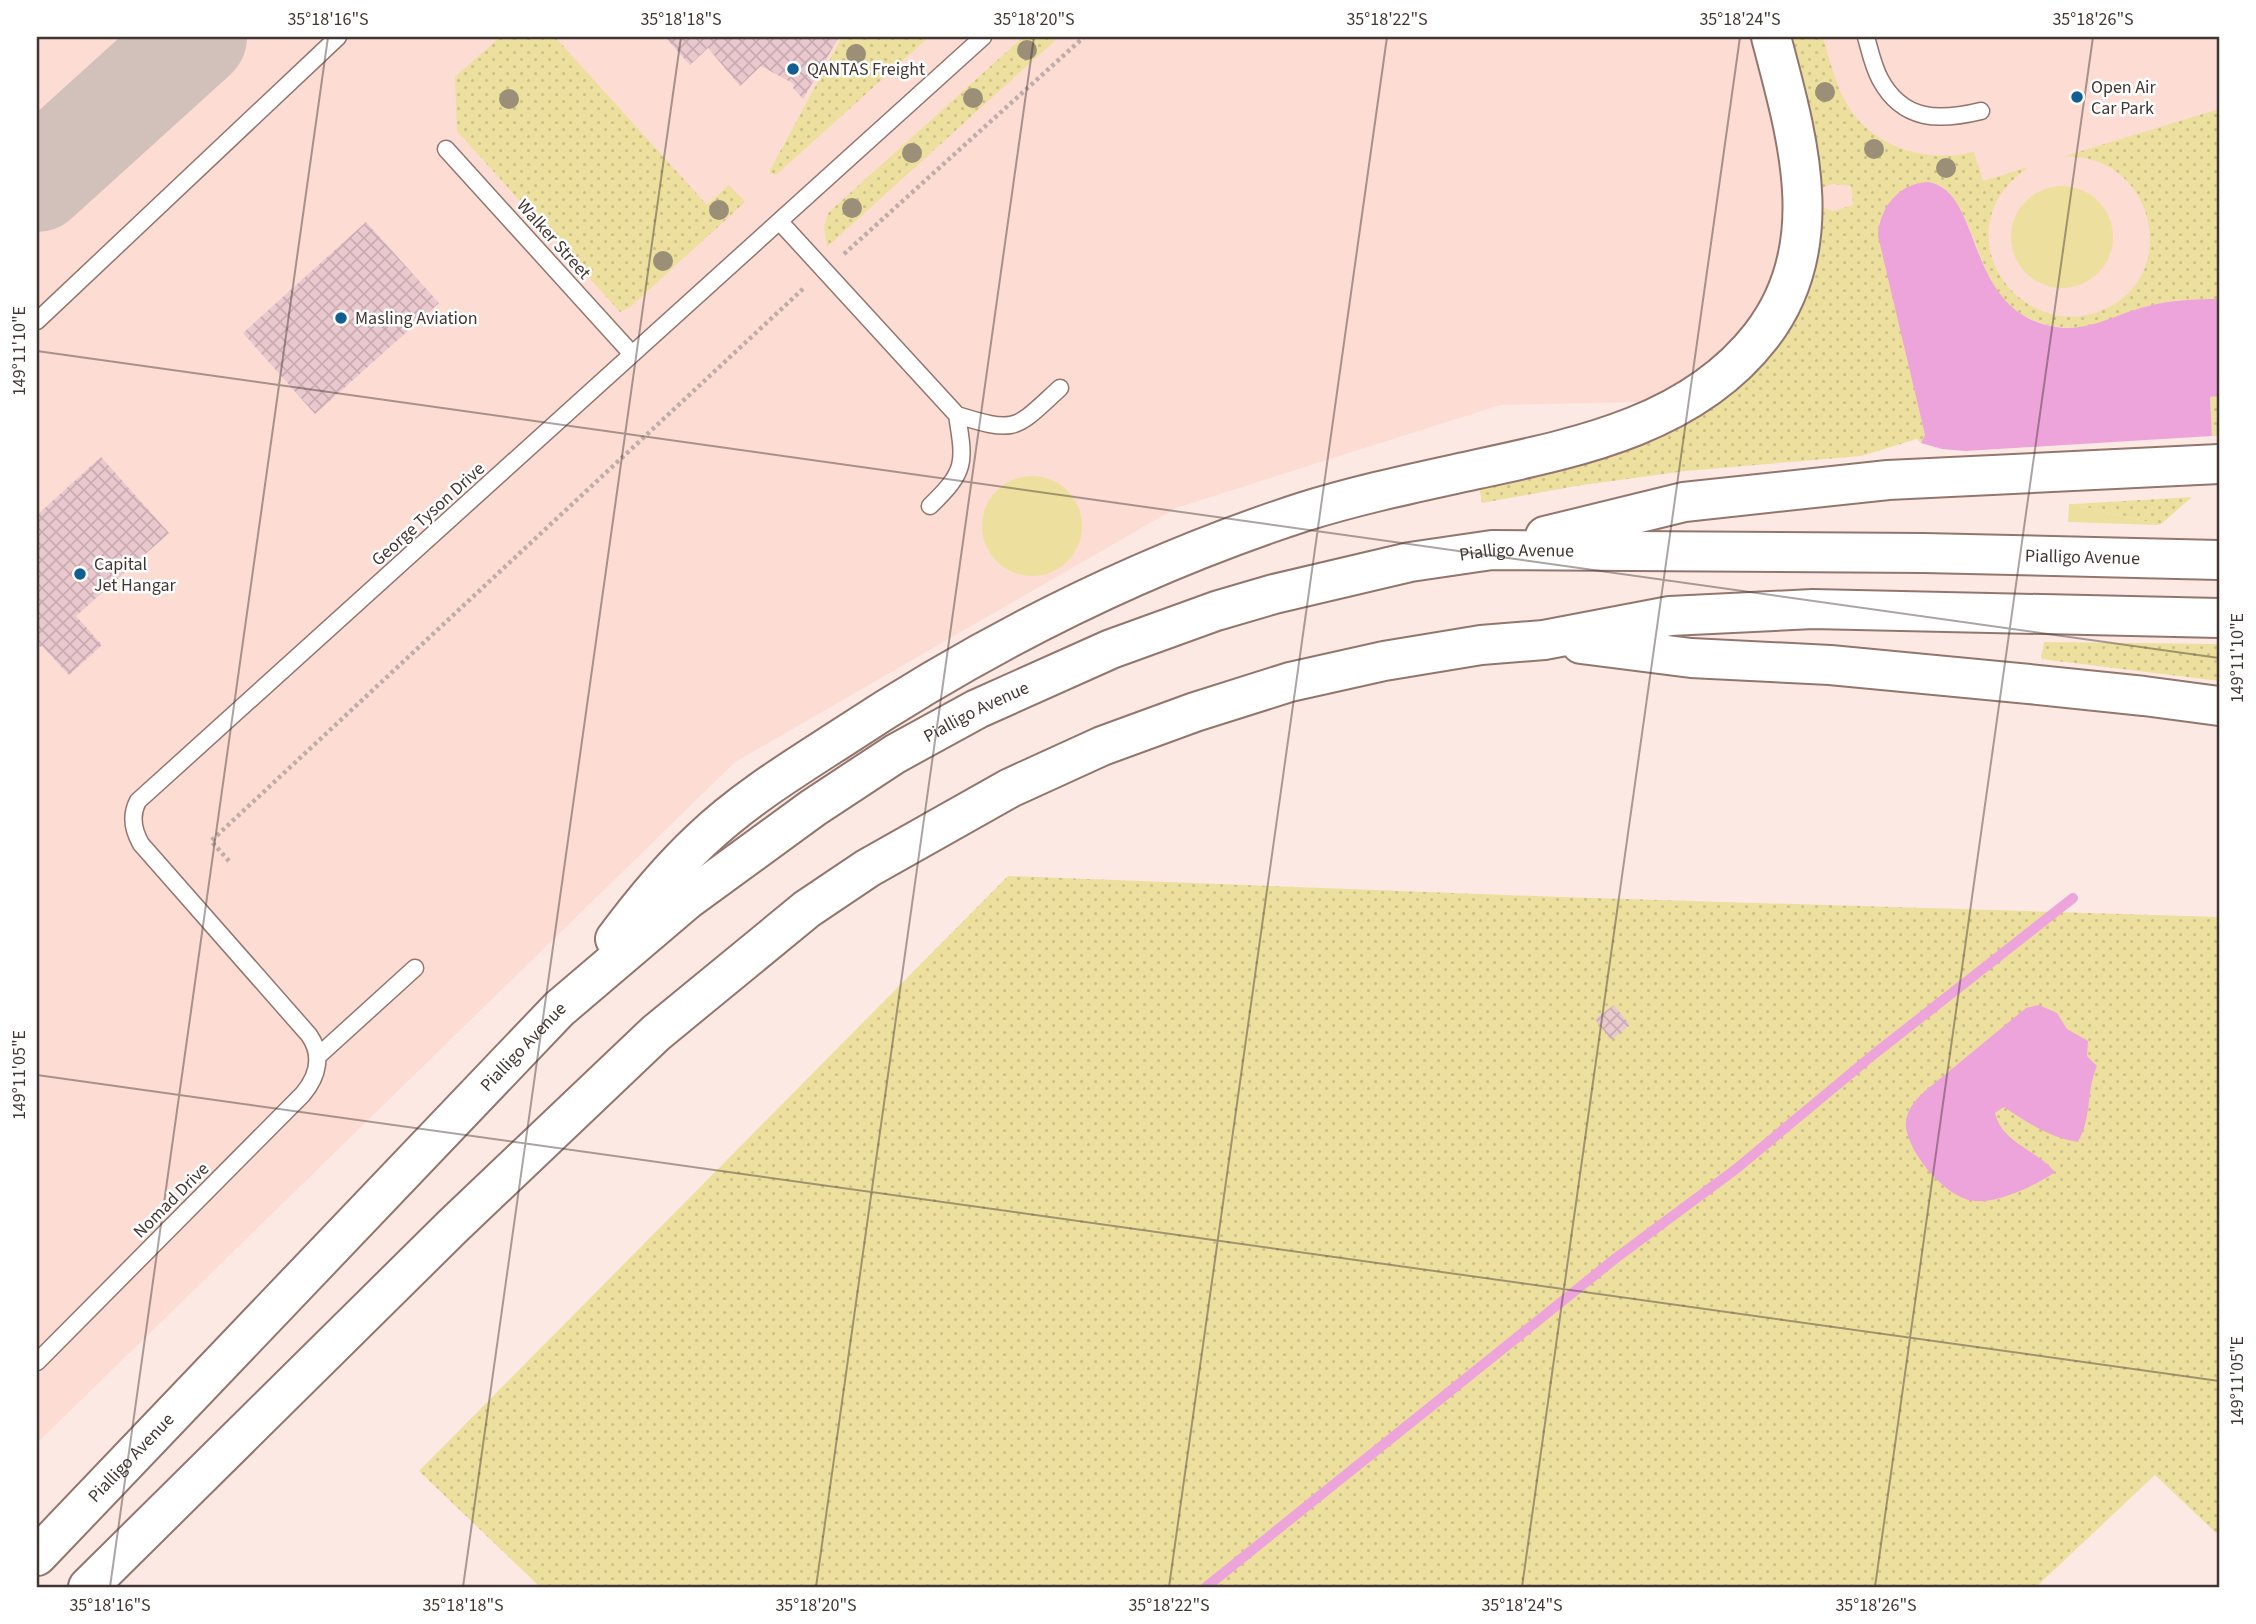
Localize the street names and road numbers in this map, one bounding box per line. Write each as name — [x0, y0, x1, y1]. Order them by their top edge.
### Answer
street label: Walker Street — [511, 194, 596, 285]
street label: George Tyson Drive — [366, 457, 490, 572]
street label: Pialligo Avenue — [1458, 538, 1574, 568]
street label: Pialligo Avenue — [2025, 543, 2140, 571]
street label: Pialligo Avenue — [919, 675, 1033, 749]
street label: Pialligo Avenue — [475, 996, 572, 1097]
street label: Nomad Drive — [128, 1157, 215, 1244]
street label: Pialligo Avenue — [82, 1408, 180, 1508]

